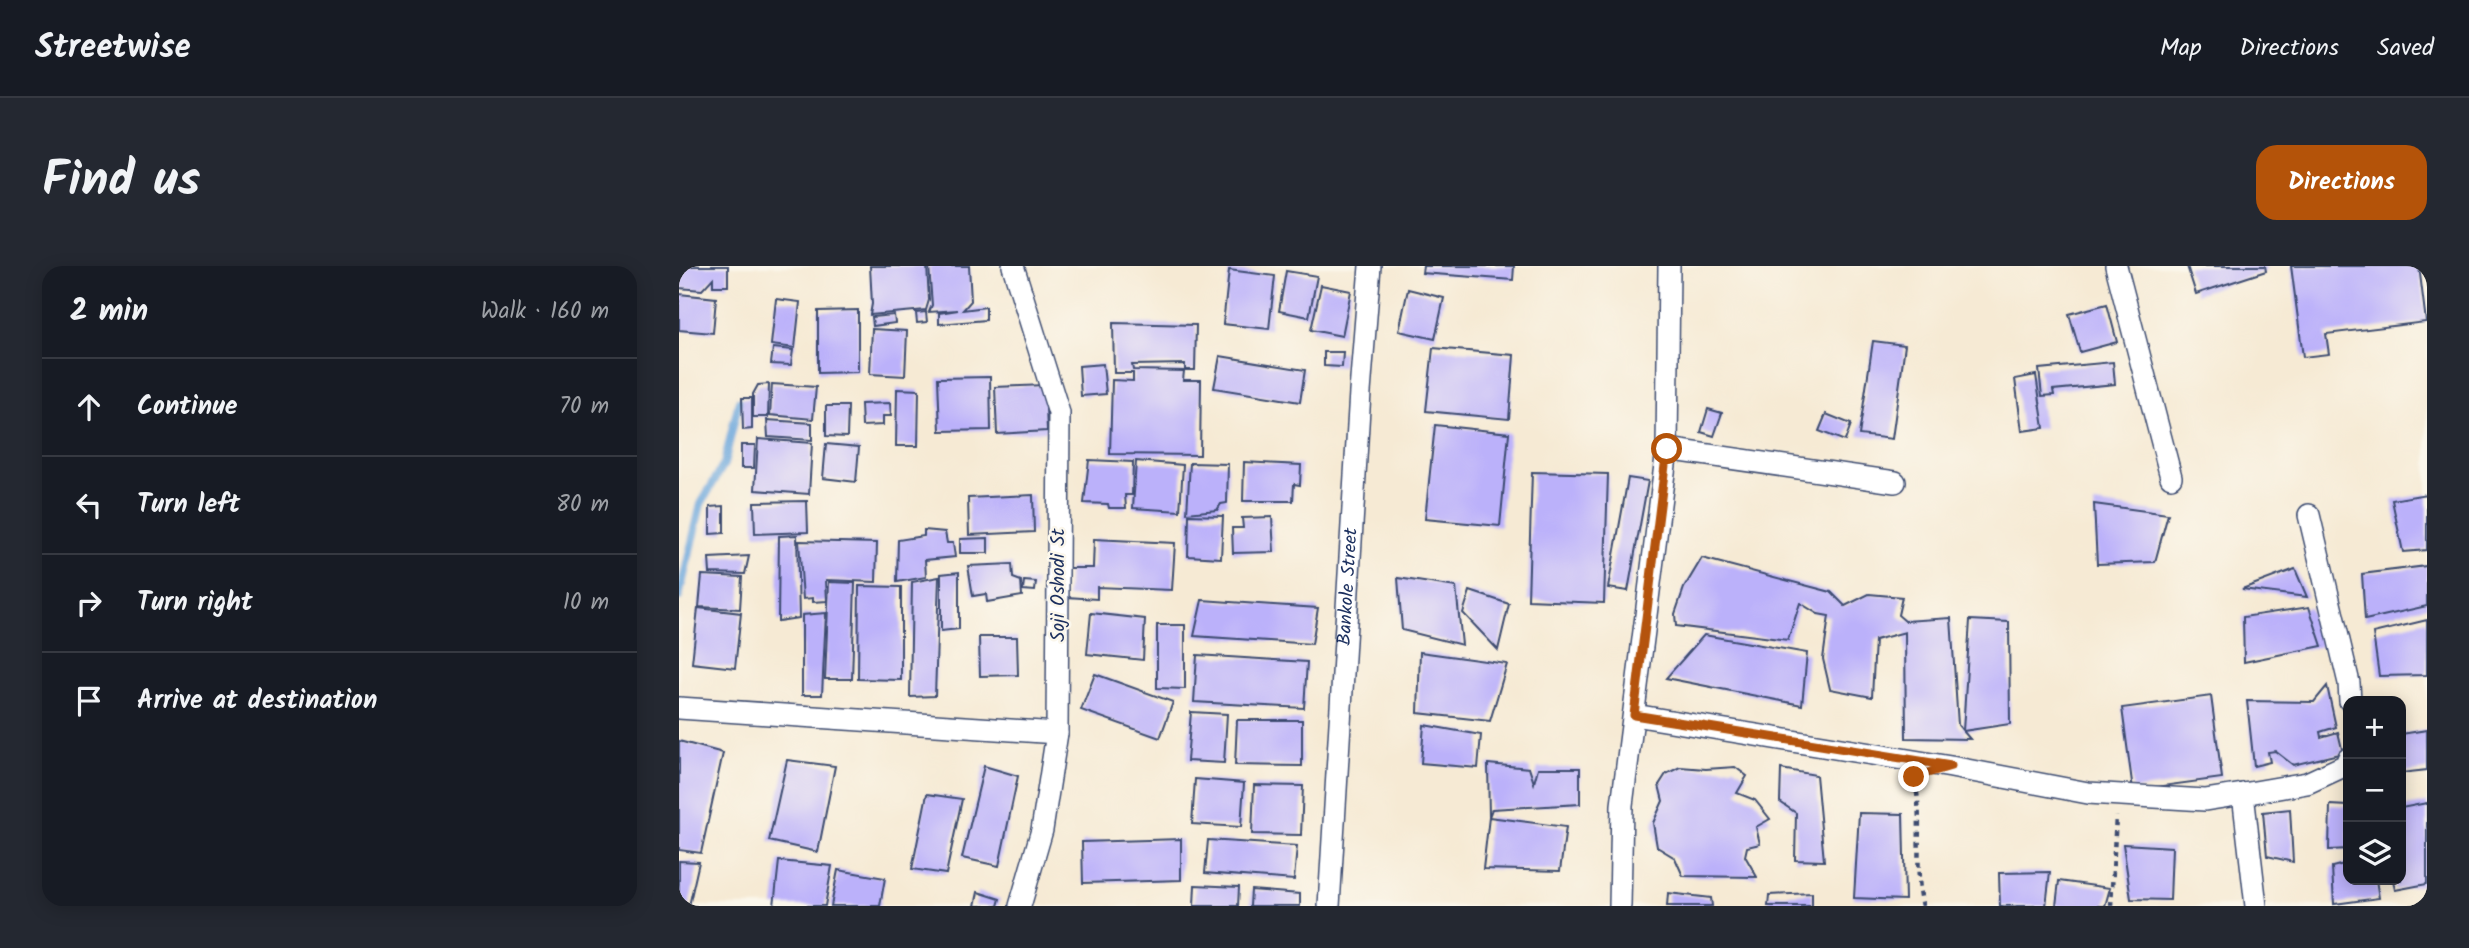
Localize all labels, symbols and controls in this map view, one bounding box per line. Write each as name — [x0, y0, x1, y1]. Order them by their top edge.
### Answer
text: Streetwise — [35, 22, 191, 75]
text: Map — [2160, 29, 2202, 68]
text: Directions — [2240, 29, 2339, 68]
text: Saved — [2377, 29, 2434, 68]
text: Find us — [42, 143, 200, 221]
button: Directions — [2256, 145, 2427, 220]
text: 2 min — [70, 288, 148, 336]
text: Walk · 160 m — [481, 294, 609, 330]
text: Continue — [137, 386, 238, 428]
icon: ahead — [70, 388, 108, 426]
text: 70 m — [559, 389, 609, 425]
route start — [1651, 433, 1682, 464]
text: Turn left — [137, 484, 240, 526]
icon: left — [70, 486, 108, 524]
text: 80 m — [556, 487, 609, 523]
street label: Bankole Street — [1330, 526, 1367, 646]
street label: Soji Oshodi St — [1044, 528, 1074, 642]
text: Turn right — [137, 582, 253, 624]
icon: right — [70, 584, 108, 622]
text: 10 m — [563, 585, 609, 621]
text: Arrive at destination — [137, 680, 377, 722]
icon: arrive — [70, 682, 108, 720]
map controls — [2343, 696, 2406, 885]
button: + — [2343, 696, 2406, 759]
button: − — [2343, 759, 2406, 822]
route end — [1898, 761, 1929, 792]
button: layers — [2343, 822, 2406, 885]

